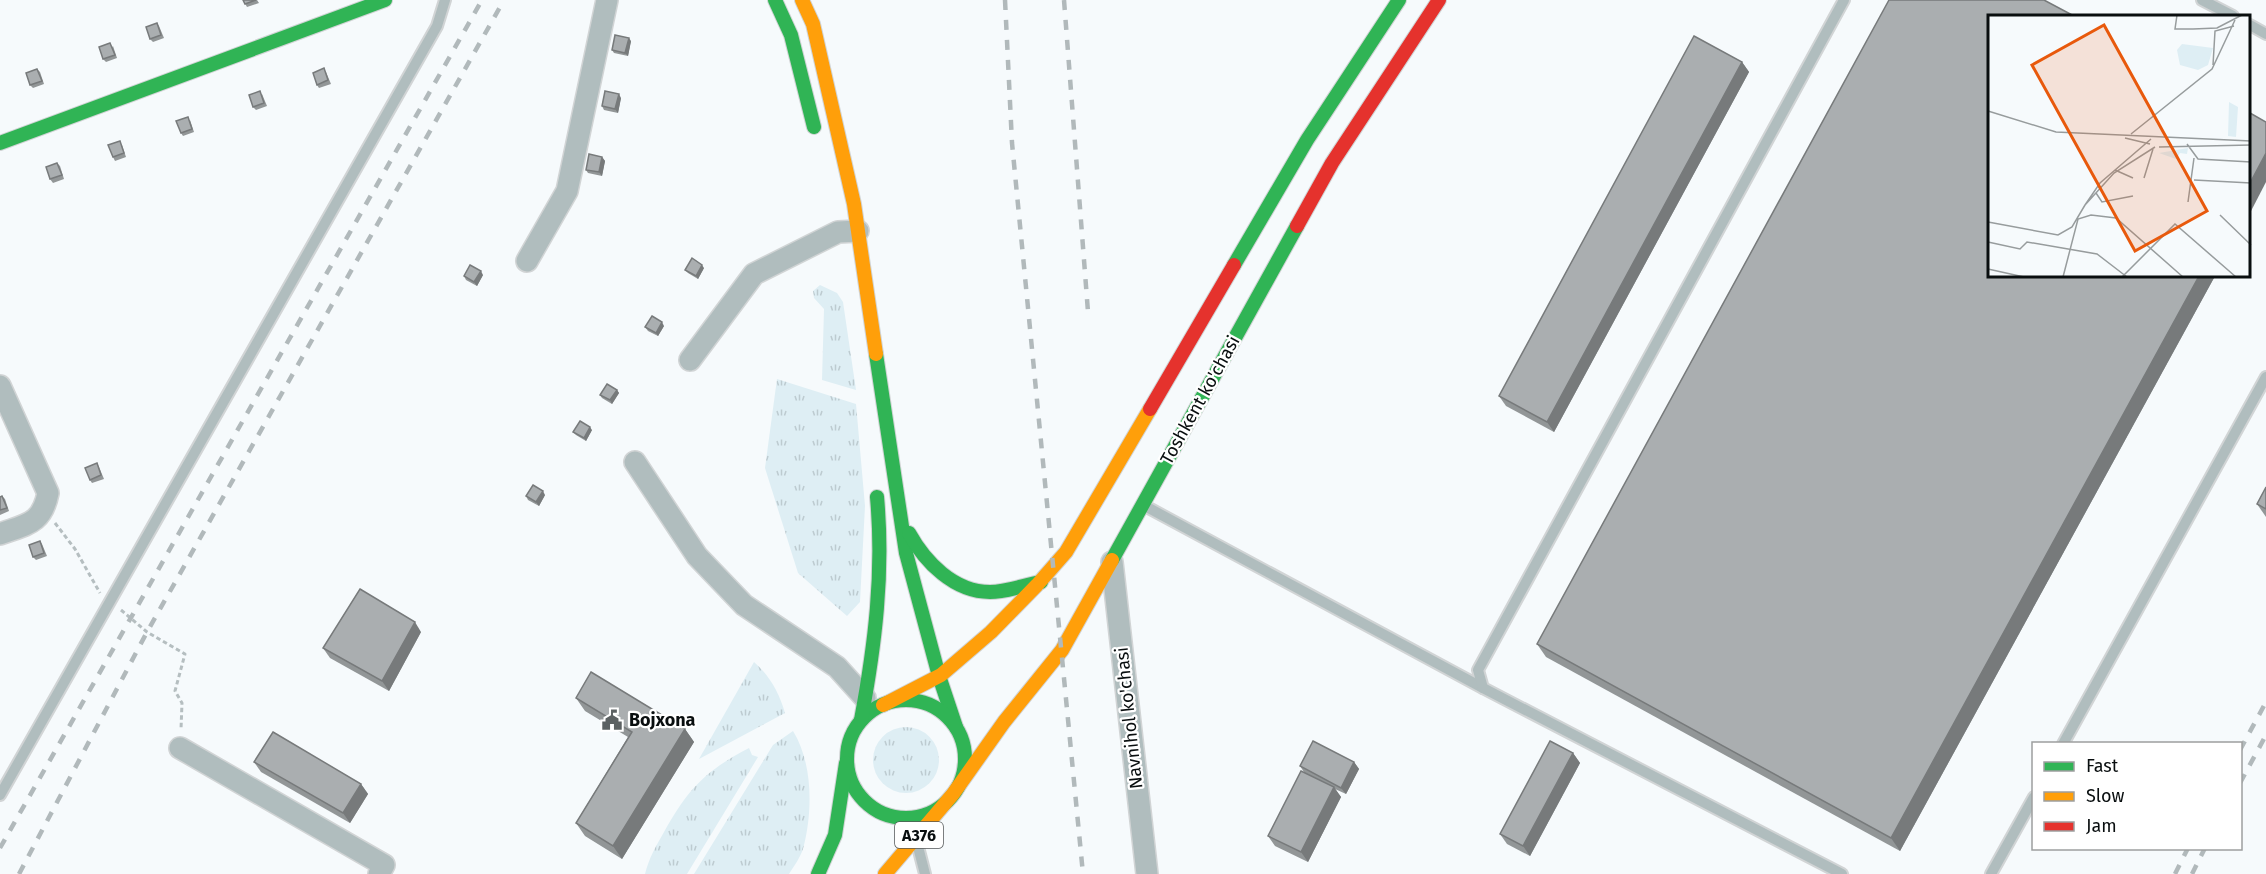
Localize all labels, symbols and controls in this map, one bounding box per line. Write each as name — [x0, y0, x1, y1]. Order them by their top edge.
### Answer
inset map — [1988, 15, 2251, 278]
street label: Toshkent ko'chasi — [1156, 332, 1244, 468]
street label: Navnihol ko'chasi — [1111, 646, 1147, 790]
public building icon: Bojxona — [600, 708, 624, 732]
place label: Bojxona — [629, 709, 696, 731]
legend — [2032, 742, 2242, 850]
text: Fast — [2086, 755, 2119, 777]
text: Slow — [2086, 785, 2125, 807]
text: Jam — [2086, 815, 2117, 837]
road number: A376 — [895, 822, 943, 848]

